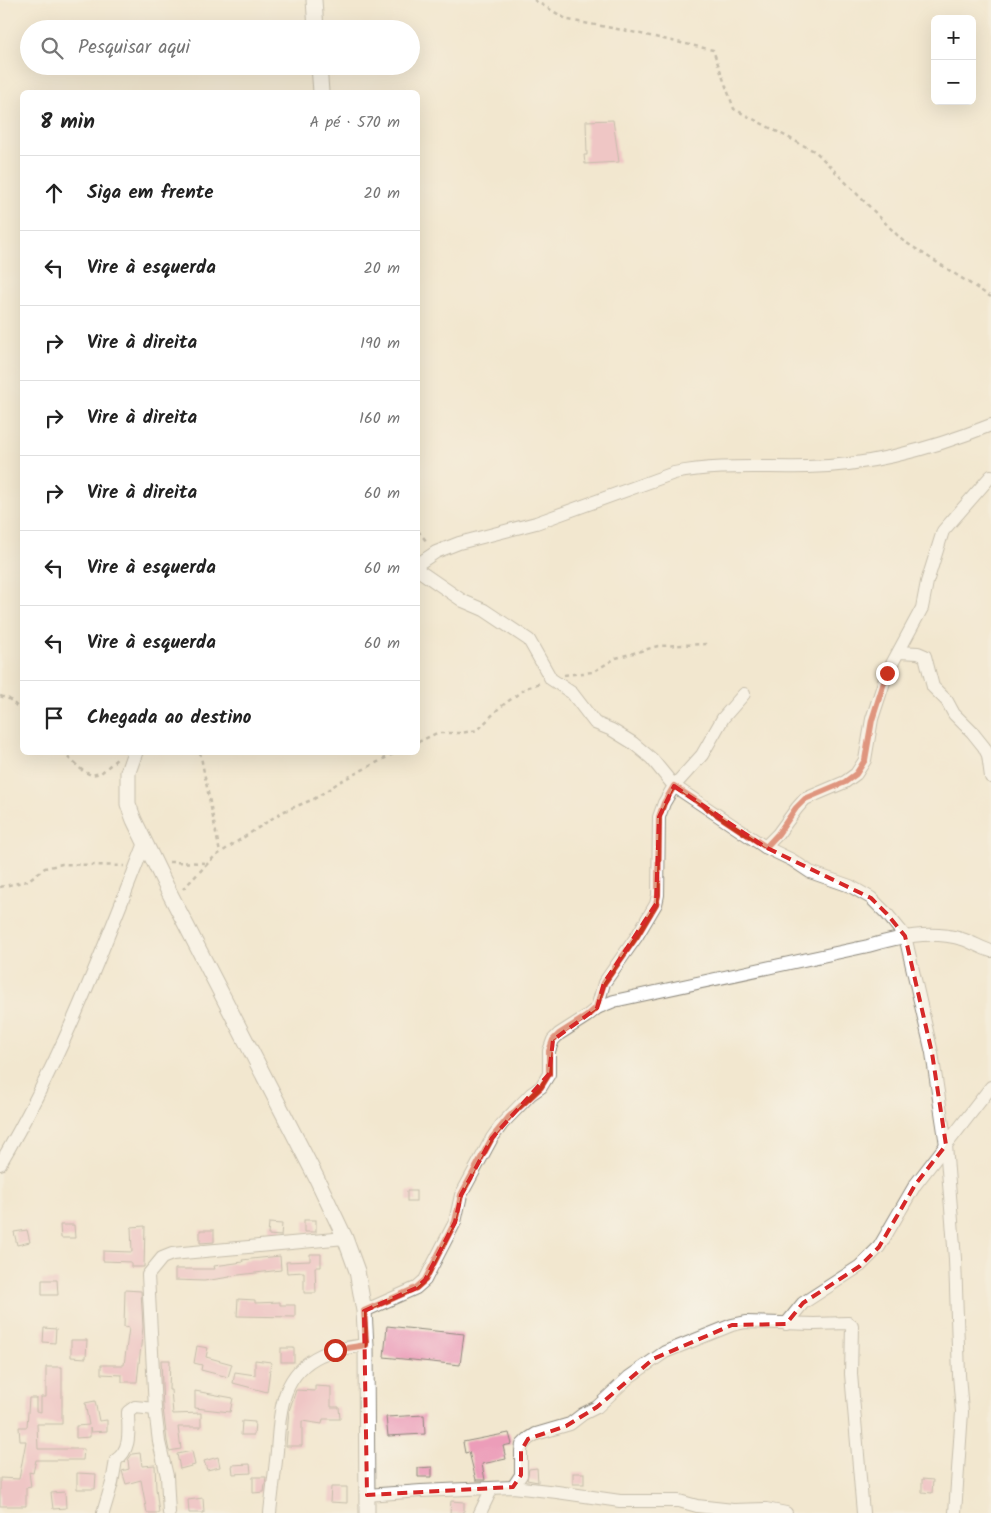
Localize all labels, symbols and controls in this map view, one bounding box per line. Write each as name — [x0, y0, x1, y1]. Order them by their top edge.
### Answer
map controls — [931, 15, 976, 105]
button: + — [931, 15, 976, 60]
search box — [20, 20, 420, 75]
text: Pesquisar aqui — [78, 33, 190, 63]
icon: search — [38, 34, 66, 62]
button: − — [931, 60, 976, 105]
text: 8 min — [40, 106, 95, 139]
text: A pé · 570 m — [309, 110, 400, 135]
text: Siga em frente — [87, 178, 214, 208]
icon: ahead — [40, 179, 68, 207]
text: 20 m — [364, 181, 400, 206]
text: Vire à esquerda — [87, 253, 216, 283]
icon: left — [40, 254, 68, 282]
text: 20 m — [364, 256, 400, 281]
text: Vire à direita — [87, 328, 197, 358]
icon: right — [40, 329, 68, 357]
text: 190 m — [360, 331, 400, 356]
text: Vire à direita — [87, 403, 197, 433]
icon: right — [40, 404, 68, 432]
text: 160 m — [359, 406, 400, 431]
text: Vire à direita — [87, 478, 197, 508]
icon: right — [40, 479, 68, 507]
text: 60 m — [364, 481, 400, 506]
text: Vire à esquerda — [87, 553, 216, 583]
icon: left — [40, 554, 68, 582]
text: 60 m — [364, 556, 400, 581]
text: Vire à esquerda — [87, 628, 216, 658]
icon: left — [40, 629, 68, 657]
text: 60 m — [364, 631, 400, 656]
route end — [876, 662, 899, 685]
text: Chegada ao destino — [87, 703, 252, 733]
icon: arrive — [40, 704, 68, 732]
route start — [324, 1339, 347, 1362]

